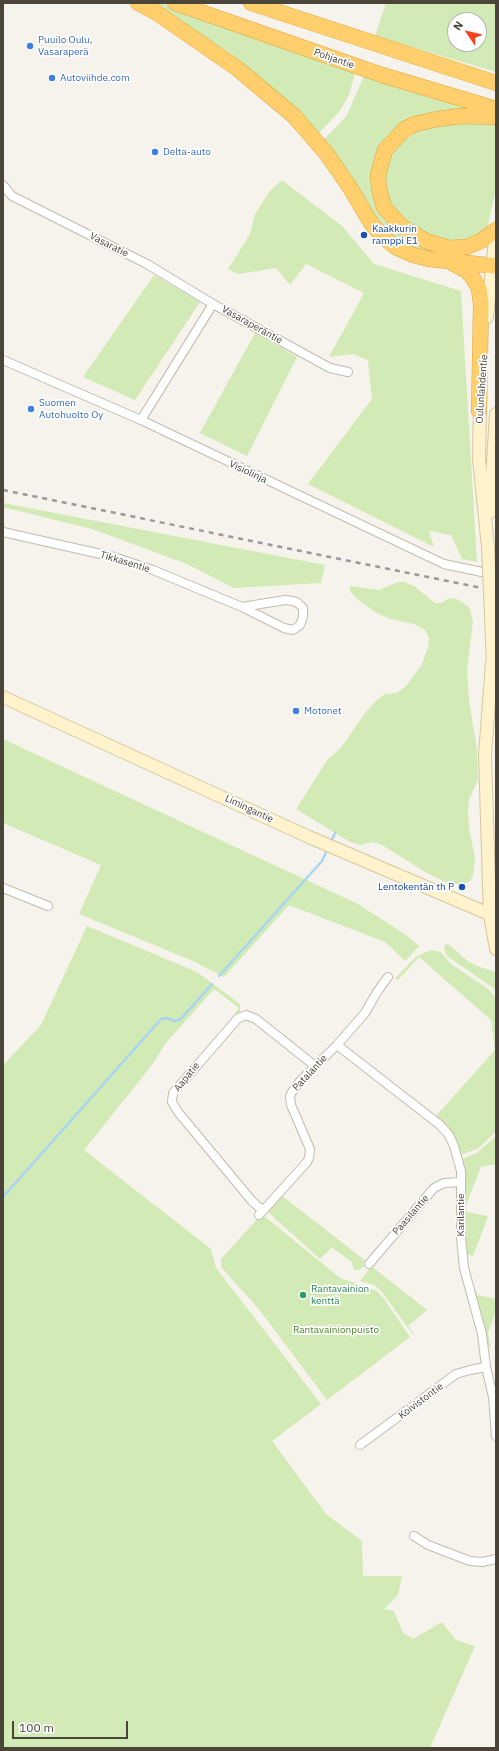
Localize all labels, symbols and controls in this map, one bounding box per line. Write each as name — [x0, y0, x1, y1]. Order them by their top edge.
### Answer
north arrow — [447, 12, 487, 52]
text: N — [450, 18, 466, 33]
place label: Puuilo Oulu, Vasaraperä — [38, 34, 92, 58]
marker: Puuilo Oulu, Vasaraperä — [25, 41, 35, 51]
street label: Pohjantie — [312, 46, 356, 72]
place label: Autoviihde.com — [60, 72, 130, 84]
marker: Autoviihde.com — [47, 73, 57, 83]
place label: Delta-auto — [163, 146, 211, 158]
marker: Delta-auto — [150, 147, 160, 157]
place label: Kaakkurin ramppi E1 — [372, 223, 418, 246]
street label: Vasaratie — [88, 230, 130, 260]
marker: Kaakkurin ramppi E1 — [359, 230, 369, 240]
street label: Vasaraperäntie — [219, 303, 285, 347]
street label: Oulunlahdentie — [474, 354, 490, 424]
place label: Suomen Autohuolto Oy — [39, 397, 103, 420]
marker: Suomen Autohuolto Oy — [26, 404, 36, 414]
street label: Visiolinja — [227, 458, 269, 486]
street label: Tikkasentie — [99, 549, 151, 575]
place label: Motonet — [304, 705, 341, 717]
marker: Motonet — [291, 706, 301, 716]
street label: Limingantie — [223, 793, 275, 825]
place label: Lentokentän th P — [378, 881, 454, 893]
marker: Lentokentän th P — [457, 882, 467, 892]
street label: Patalantie — [290, 1052, 330, 1094]
street label: Aapatie — [172, 1060, 202, 1094]
street label: Paasilantie — [390, 1192, 432, 1238]
street label: Karilantie — [455, 1194, 467, 1236]
place label: Rantavainion kenttä — [311, 1283, 369, 1306]
marker: Rantavainion kenttä — [298, 1290, 308, 1300]
park label: Rantavainionpuisto — [293, 1324, 379, 1336]
street label: Koivistontie — [396, 1380, 446, 1422]
scale bar — [14, 1713, 130, 1739]
text: 100 m — [19, 1720, 54, 1735]

